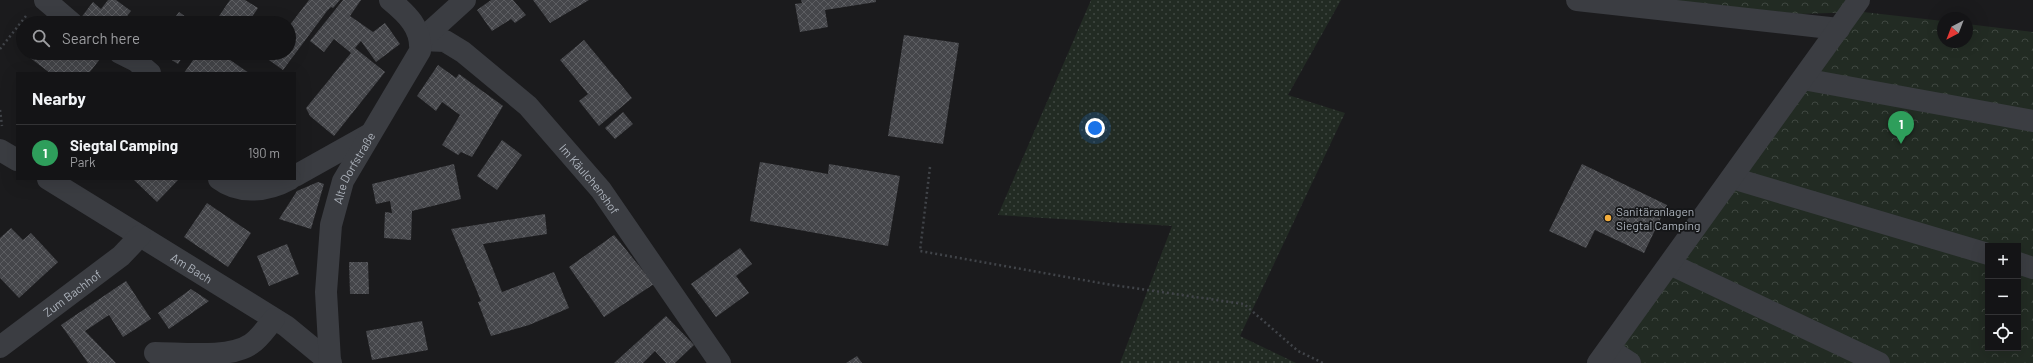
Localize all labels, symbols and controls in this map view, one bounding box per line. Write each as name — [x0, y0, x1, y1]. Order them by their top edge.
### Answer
north arrow — [1937, 12, 1973, 48]
search box — [16, 16, 296, 60]
icon: search — [30, 27, 52, 49]
text: Search here — [62, 29, 140, 47]
text: Nearby — [32, 88, 86, 108]
pin: 1 — [1888, 111, 1914, 144]
your location — [1085, 118, 1105, 138]
street label: Alte Dorfstraße — [330, 129, 377, 206]
text: Siegtal Camping — [70, 136, 178, 154]
street label: Im Käulchenshof — [557, 141, 622, 217]
text: 1 — [43, 145, 47, 161]
text: 190 m — [248, 145, 280, 161]
text: Park — [70, 154, 96, 170]
place label: Sanitäranlagen Siegtal Camping — [1616, 204, 1700, 232]
marker: Sanitäranlagen Siegtal Camping — [1603, 213, 1613, 223]
map controls — [1985, 243, 2021, 351]
button: + — [1985, 243, 2021, 279]
street label: Am Bach — [169, 250, 215, 286]
street label: Zum Bachhof — [40, 267, 104, 319]
button: − — [1985, 279, 2021, 315]
button: locate — [1985, 315, 2021, 351]

